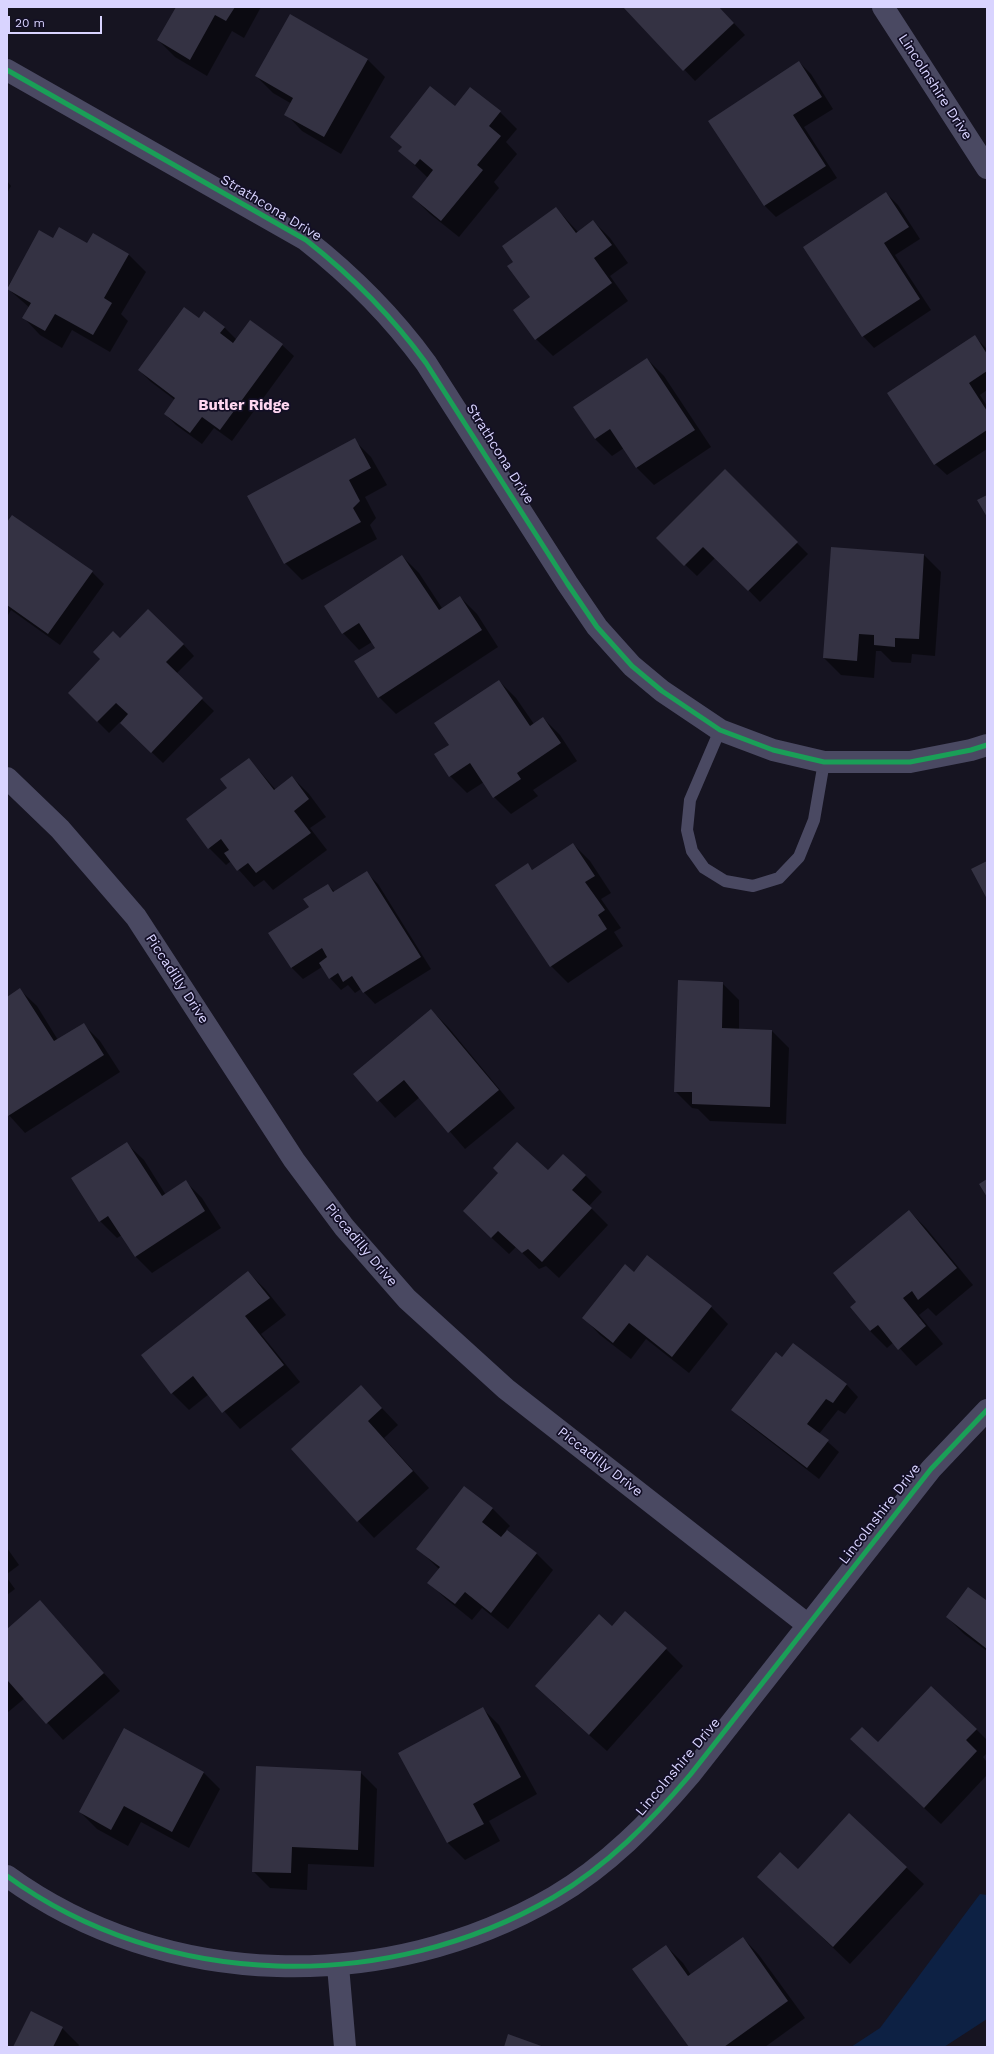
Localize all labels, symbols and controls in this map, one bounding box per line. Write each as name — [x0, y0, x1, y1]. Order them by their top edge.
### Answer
scale bar — [10, 8, 104, 34]
text: 20 m — [15, 16, 45, 30]
street label: Lincolnshire Drive — [894, 31, 976, 143]
street label: Strathcona Drive — [217, 171, 325, 245]
district label: Butler Ridge — [198, 397, 290, 415]
street label: Strathcona Drive — [462, 401, 538, 507]
street label: Piccadilly Drive — [142, 931, 212, 1027]
street label: Piccadilly Drive — [321, 1200, 401, 1290]
street label: Piccadilly Drive — [554, 1424, 646, 1500]
street label: Lincolnshire Drive — [836, 1460, 924, 1568]
street label: Lincolnshire Drive — [632, 1715, 724, 1819]

